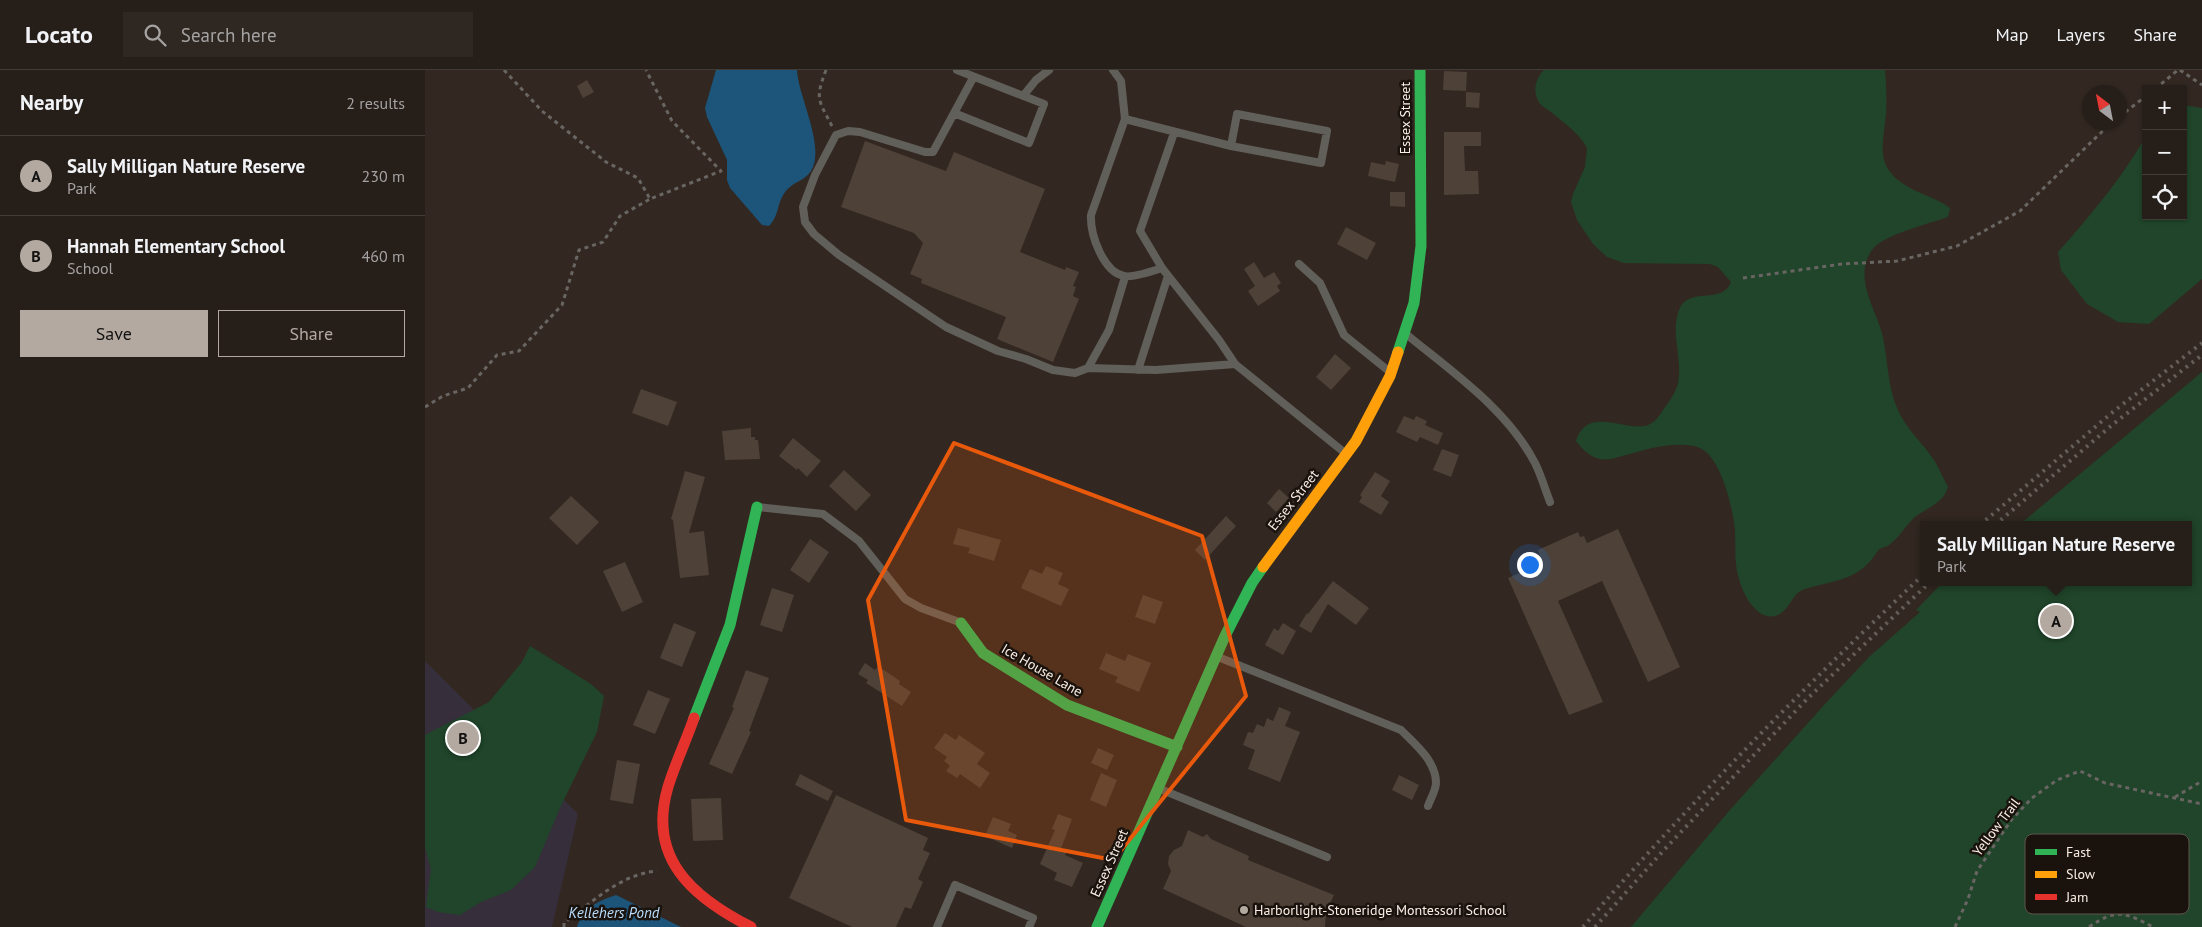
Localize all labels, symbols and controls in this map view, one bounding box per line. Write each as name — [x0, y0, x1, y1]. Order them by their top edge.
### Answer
search box — [123, 12, 473, 57]
text: Locato — [25, 19, 93, 50]
icon: search — [141, 21, 169, 49]
text: Search here — [181, 23, 277, 47]
text: Map — [1996, 23, 2028, 46]
text: Layers — [2056, 23, 2105, 46]
text: Share — [2133, 23, 2177, 46]
street label: Essex Street — [1396, 82, 1414, 154]
north arrow — [2082, 85, 2127, 130]
map controls — [2142, 85, 2187, 220]
button: + — [2142, 85, 2187, 130]
text: Nearby — [20, 89, 83, 116]
text: 2 results — [346, 93, 405, 113]
button: − — [2142, 130, 2187, 175]
text: Sally Milligan Nature Reserve — [67, 154, 305, 178]
text: A — [31, 166, 41, 186]
text: 230 m — [362, 166, 405, 186]
button: locate — [2142, 175, 2187, 220]
text: Park — [67, 178, 96, 198]
text: Hannah Elementary School — [67, 234, 285, 258]
text: B — [31, 246, 41, 266]
text: 460 m — [362, 246, 405, 266]
text: School — [67, 258, 113, 278]
button: Save — [20, 310, 208, 357]
button: Share — [218, 310, 405, 357]
street label: Essex Street — [1264, 466, 1323, 534]
popup — [1920, 521, 2192, 586]
text: Sally Milligan Nature Reserve — [1937, 532, 2175, 556]
your location — [1517, 552, 1543, 578]
text: Park — [1937, 556, 1966, 576]
pin: A — [2040, 602, 2072, 640]
street label: Ice House Lane — [998, 640, 1086, 700]
pin: B — [447, 719, 479, 757]
street label: Yellow Trail — [1968, 794, 2024, 860]
street label: Essex Street — [1086, 826, 1132, 900]
legend — [2025, 834, 2189, 914]
text: Fast — [2066, 843, 2091, 861]
text: Slow — [2066, 865, 2096, 883]
text: Jam — [2065, 888, 2088, 906]
place label: Harborlight-Stoneridge Montessori School — [1254, 901, 1506, 919]
water label: Kellehers Pond — [569, 903, 660, 922]
marker: Harborlight-Stoneridge Montessori School — [1238, 904, 1250, 916]

